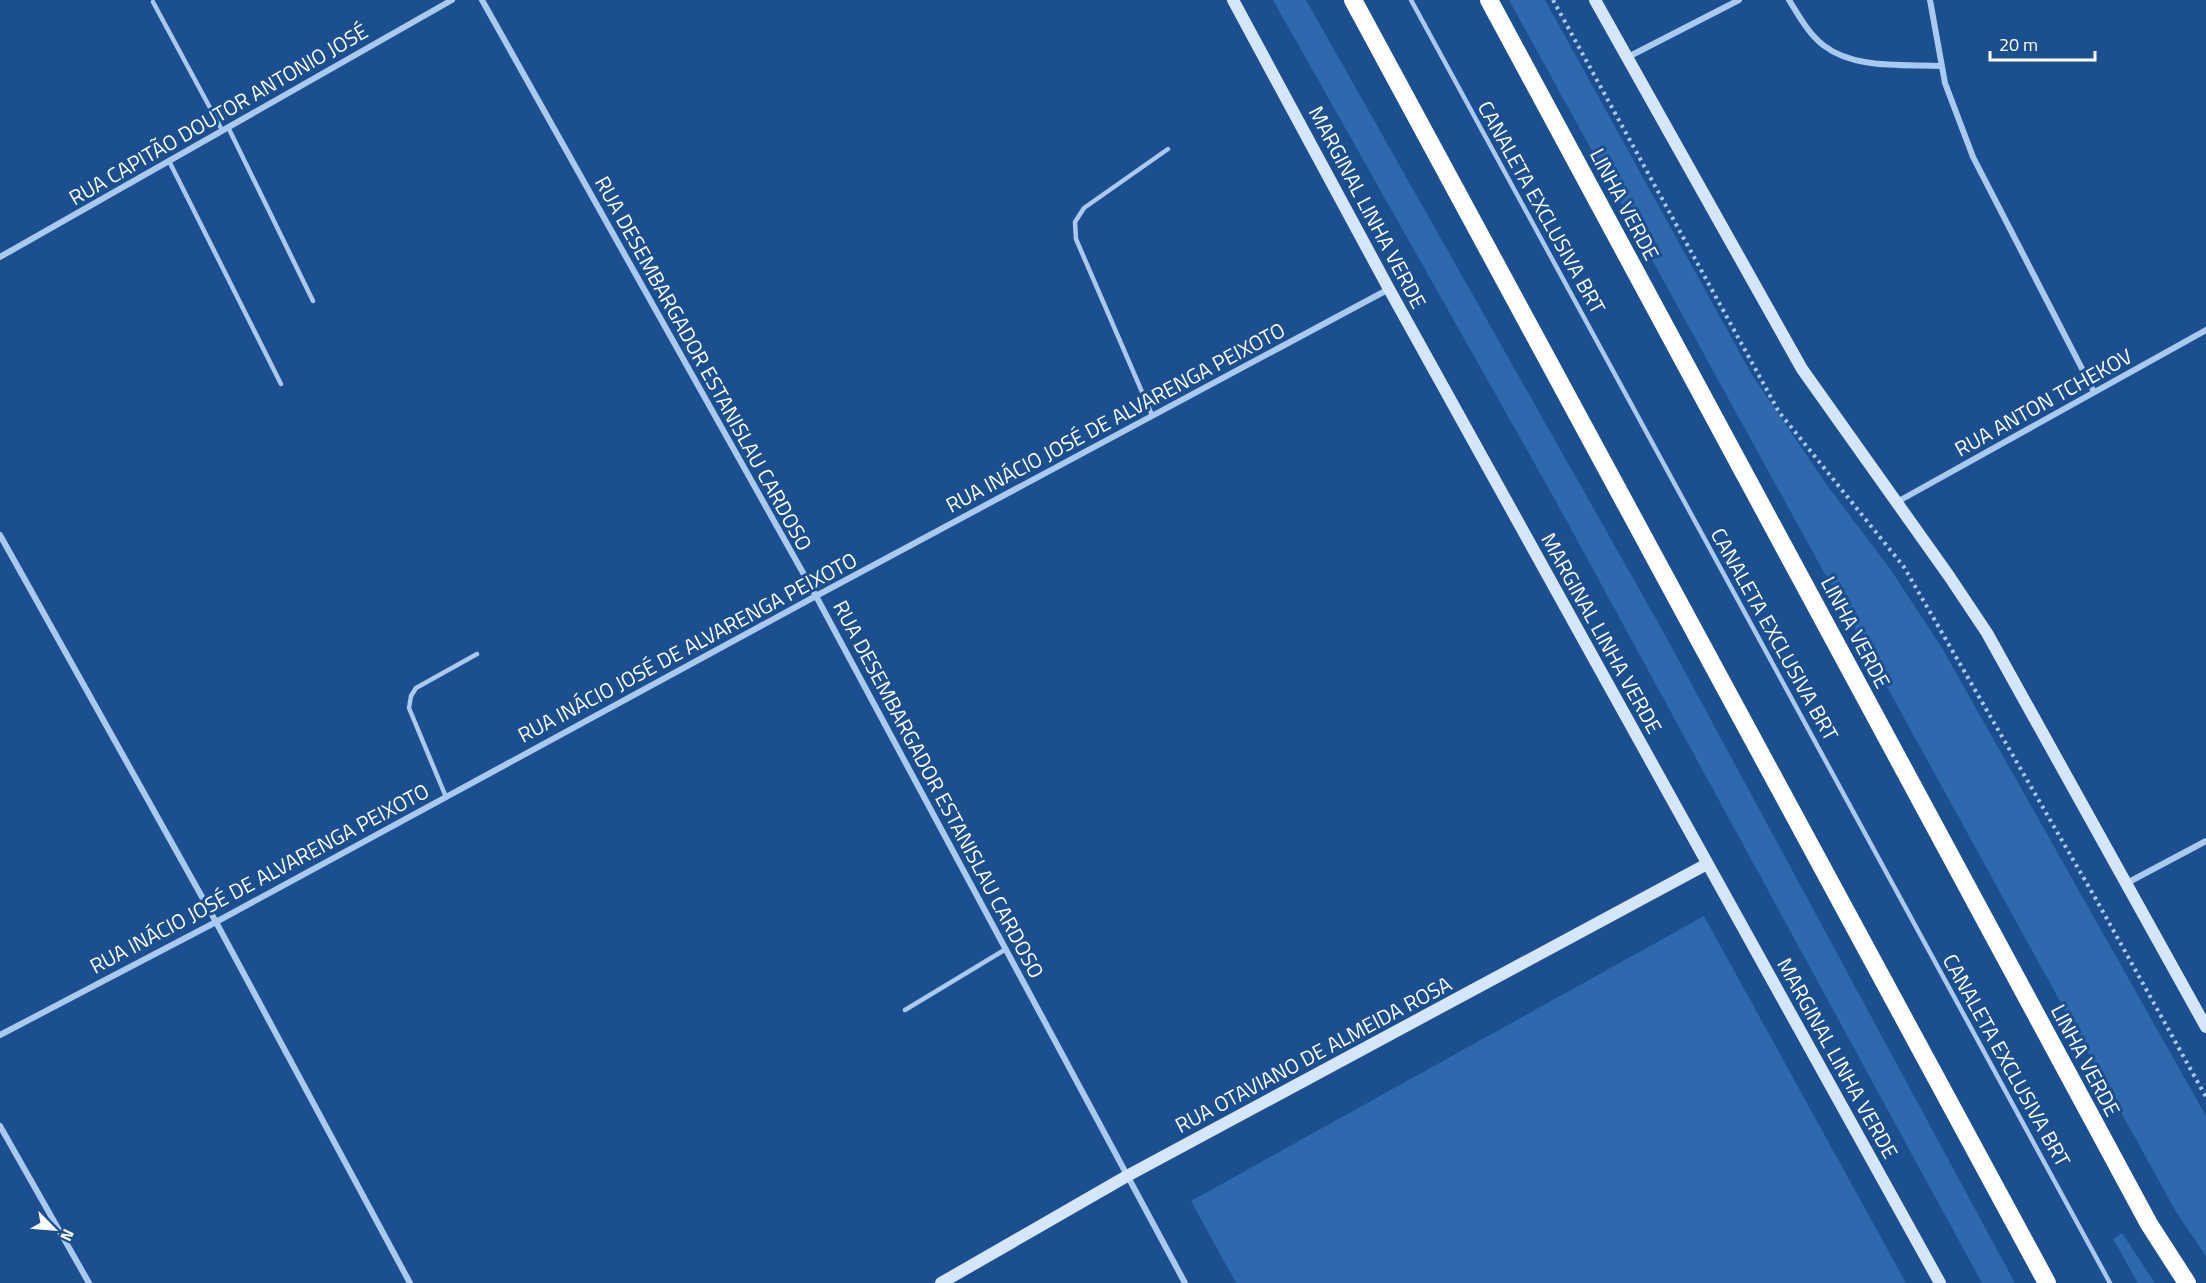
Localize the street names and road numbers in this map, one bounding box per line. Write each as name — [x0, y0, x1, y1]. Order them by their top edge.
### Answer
street label: RUA CAPITÃO DOUTOR ANTONIO JOSÉ — [62, 15, 374, 213]
street label: CANALETA EXCLUSIVA BRT — [1470, 95, 1614, 319]
street label: MARGINAL LINHA VERDE — [1301, 100, 1435, 314]
street label: LINHA VERDE — [1582, 142, 1668, 266]
street label: RUA DESEMBARGADOR ESTANISLAU CARDOSO — [587, 170, 821, 556]
street label: RUA INÁCIO JOSÉ DE ALVARENGA PEIXOTO — [940, 314, 1290, 520]
street label: RUA ANTON TCHEKOV — [1948, 340, 2138, 464]
street label: CANALETA EXCLUSIVA BRT — [1703, 522, 1847, 746]
street label: MARGINAL LINHA VERDE — [1533, 527, 1671, 739]
street label: RUA INÁCIO JOSÉ DE ALVARENGA PEIXOTO — [512, 544, 862, 750]
street label: LINHA VERDE — [1813, 570, 1899, 694]
street label: RUA DESEMBARGADOR ESTANISLAU CARDOSO — [825, 594, 1053, 984]
street label: RUA INÁCIO JOSÉ DE ALVARENGA PEIXOTO — [84, 775, 434, 981]
street label: CANALETA EXCLUSIVA BRT — [1935, 948, 2079, 1172]
street label: MARGINAL LINHA VERDE — [1769, 952, 1907, 1164]
street label: RUA OTAVIANO DE ALMEIDA ROSA — [1169, 967, 1457, 1141]
street label: LINHA VERDE — [2043, 998, 2129, 1122]

